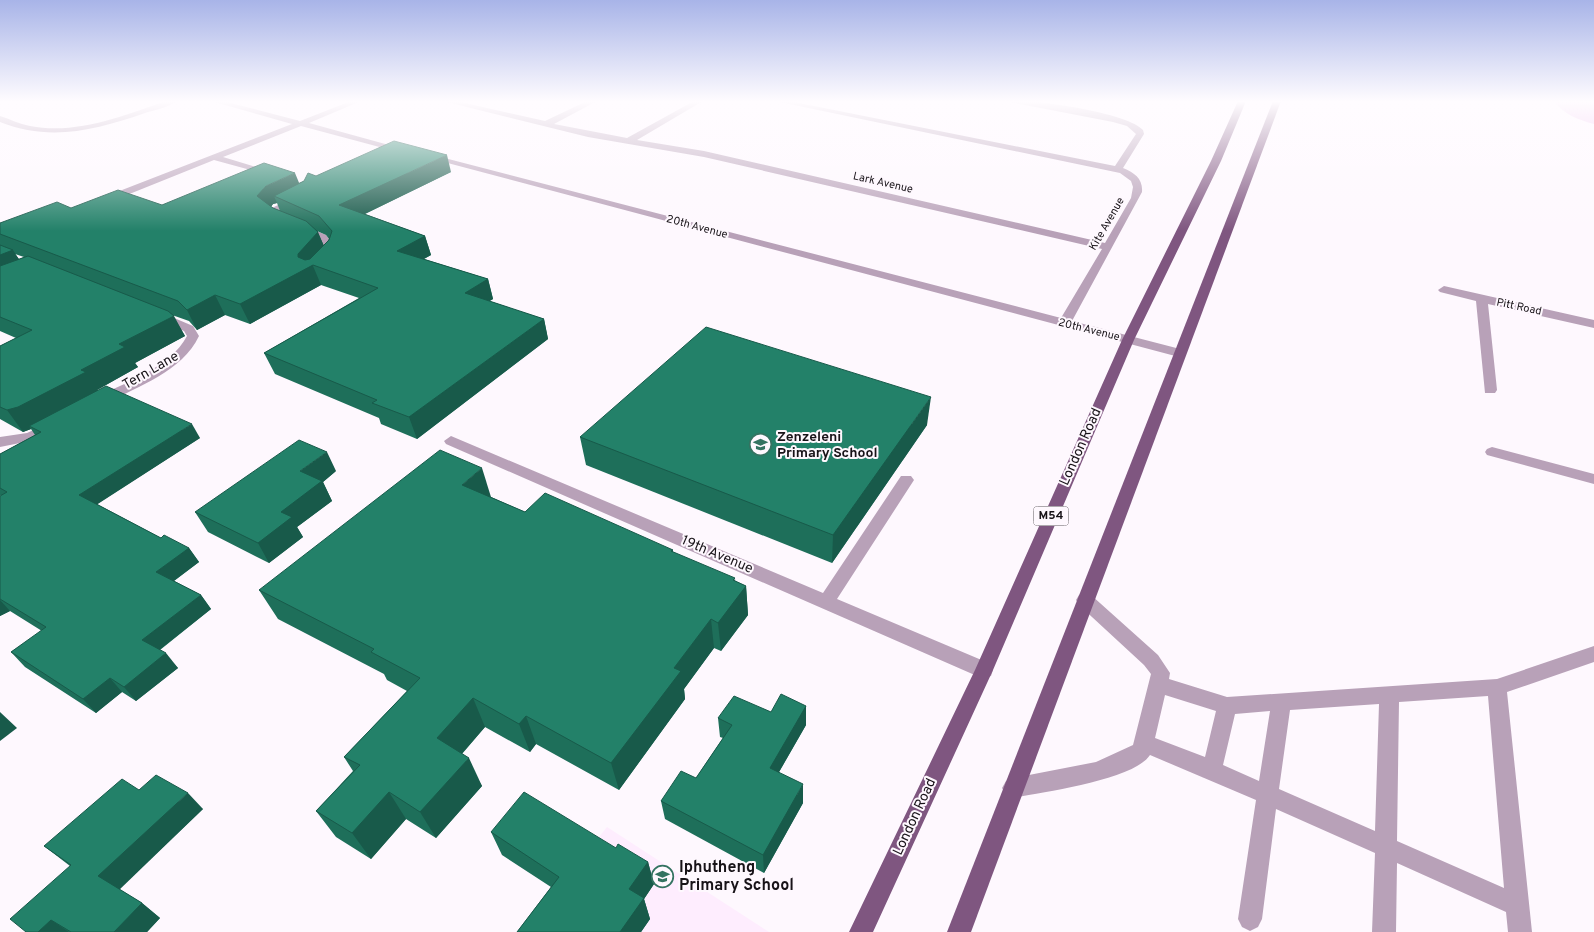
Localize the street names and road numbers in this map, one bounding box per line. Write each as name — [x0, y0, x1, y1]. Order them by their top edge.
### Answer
street label: Lark Avenue — [852, 169, 914, 197]
street label: Kite Avenue — [1086, 195, 1128, 253]
street label: 20th Avenue — [665, 212, 729, 242]
street label: Pitt Road — [1495, 295, 1543, 319]
street label: 20th Avenue — [1057, 316, 1121, 344]
street label: Tern Lane — [120, 348, 182, 394]
street label: London Road — [1056, 406, 1106, 488]
road number: M54 — [1034, 506, 1068, 526]
street label: 19th Avenue — [679, 532, 755, 578]
street label: London Road — [890, 776, 940, 858]

